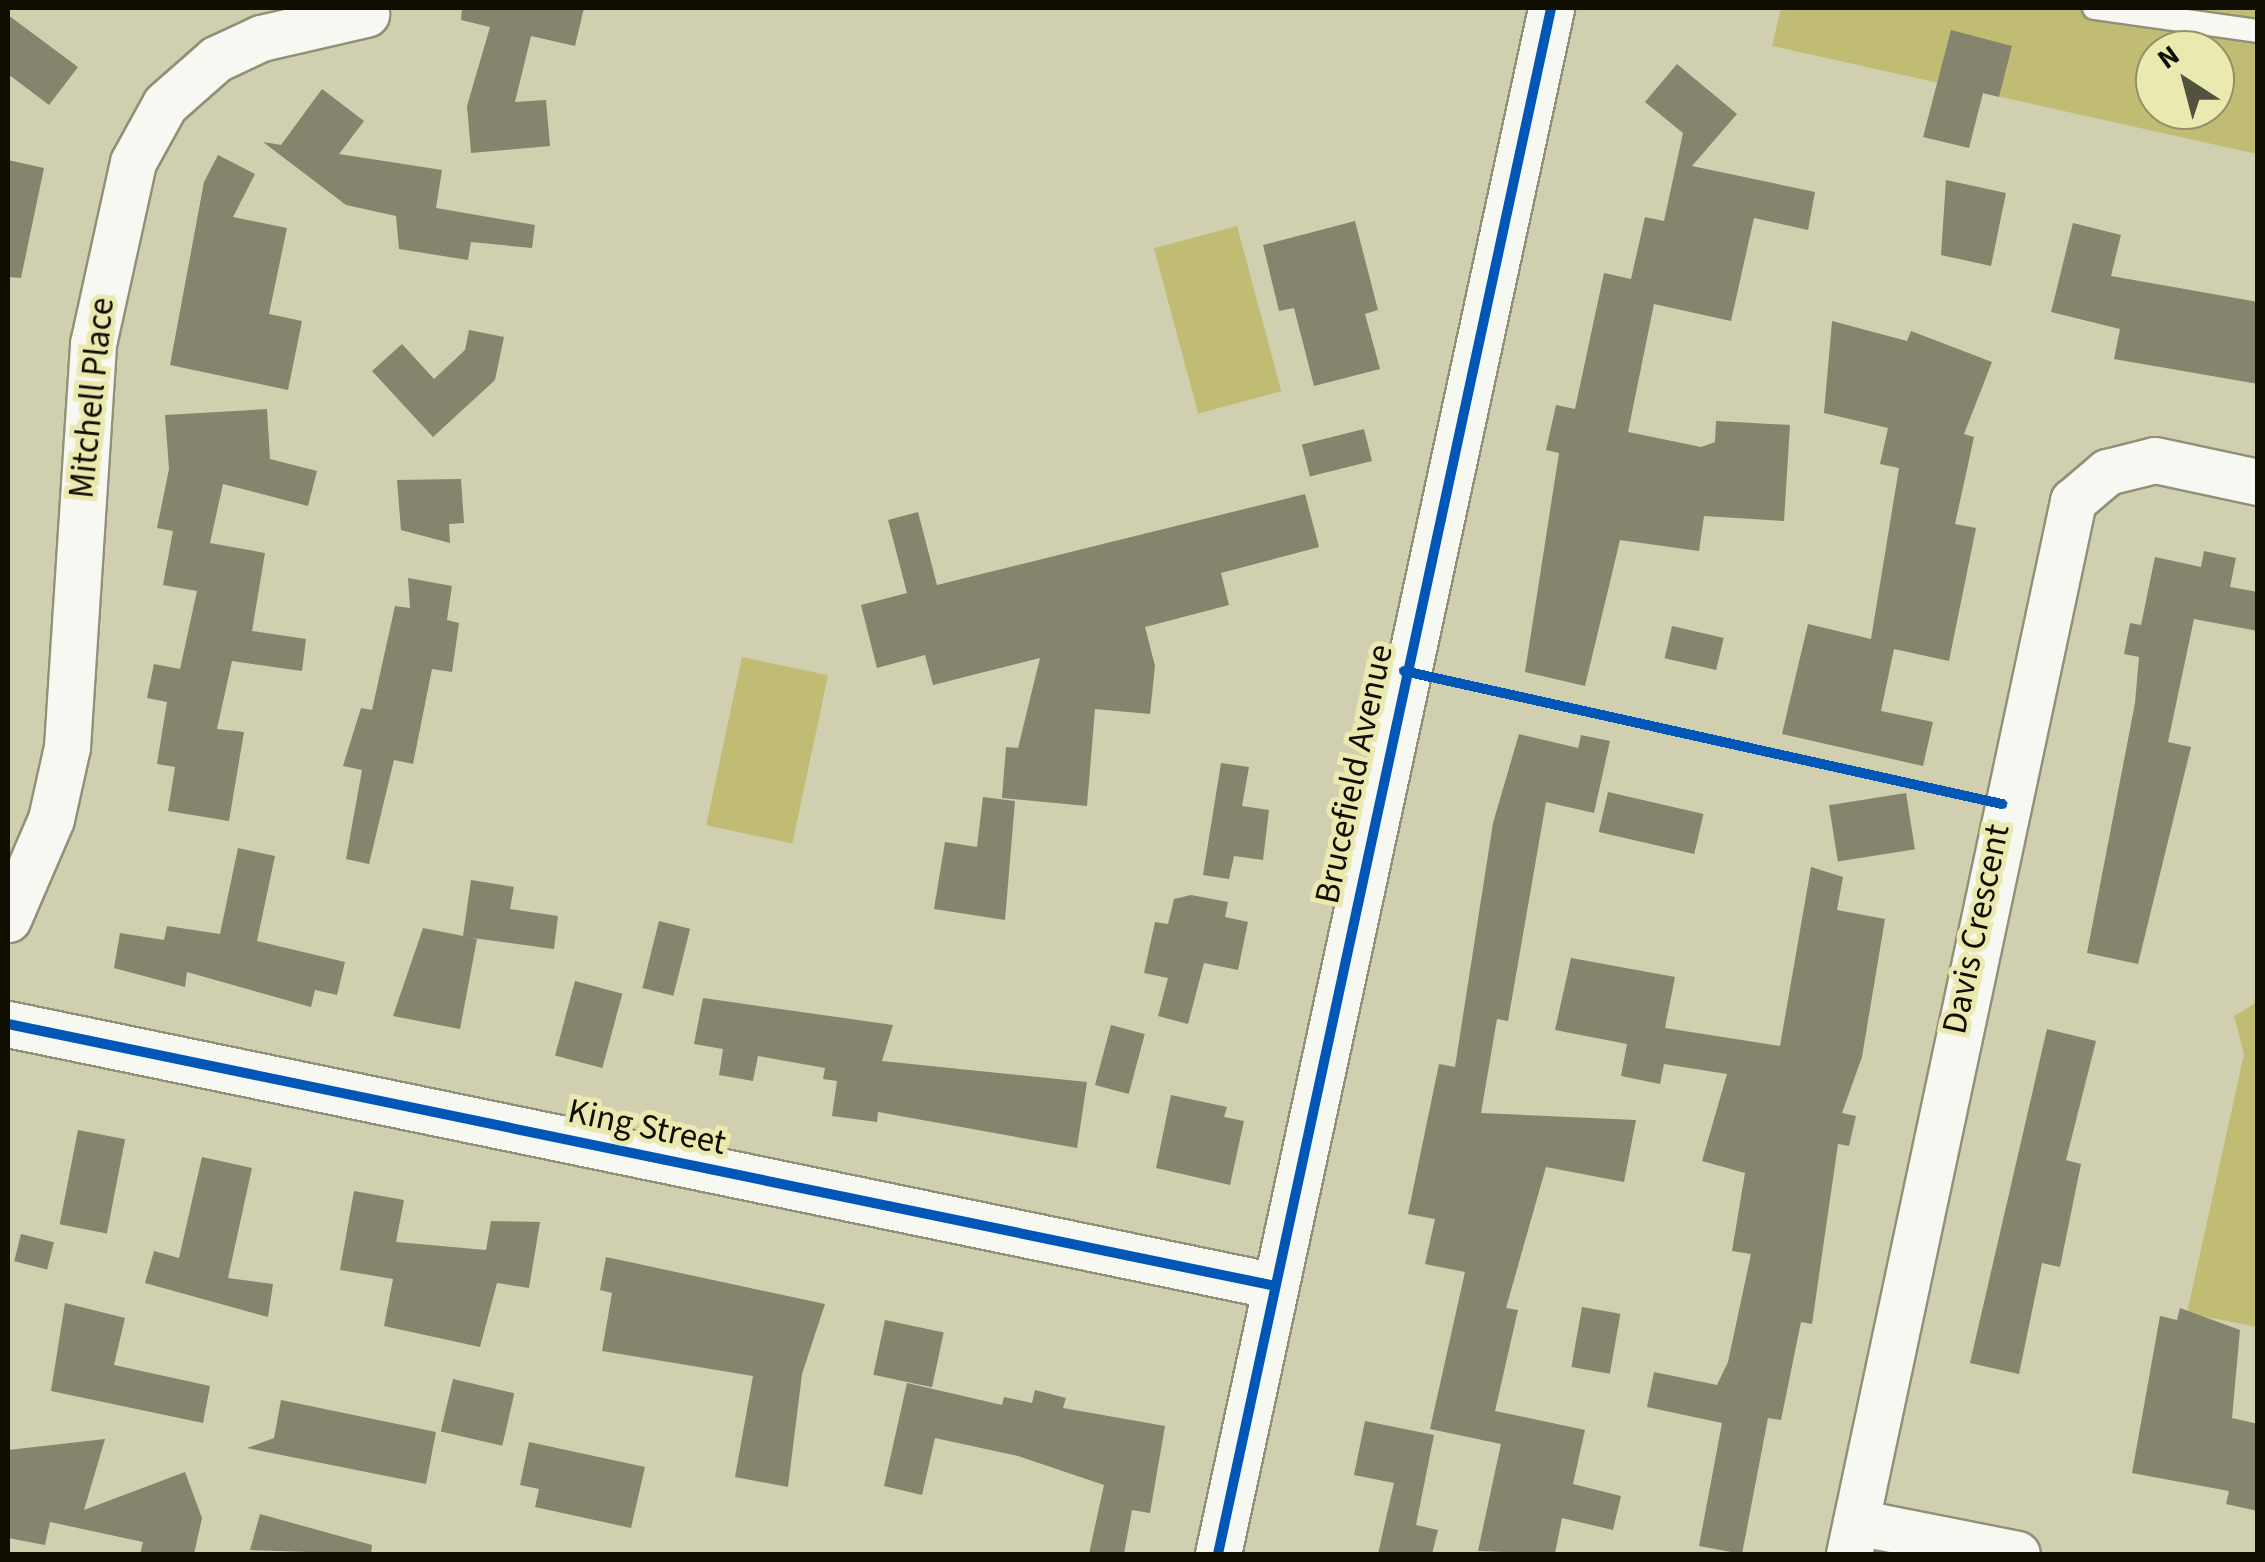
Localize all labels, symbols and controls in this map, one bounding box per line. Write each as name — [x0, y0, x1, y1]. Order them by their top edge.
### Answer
north arrow — [2135, 30, 2235, 130]
text: N — [2149, 36, 2188, 79]
street label: Mitchell Place — [61, 296, 123, 500]
street label: Brucefield Avenue — [1306, 641, 1402, 907]
street label: Davis Crescent — [1933, 820, 2019, 1038]
street label: King Street — [564, 1090, 730, 1164]

